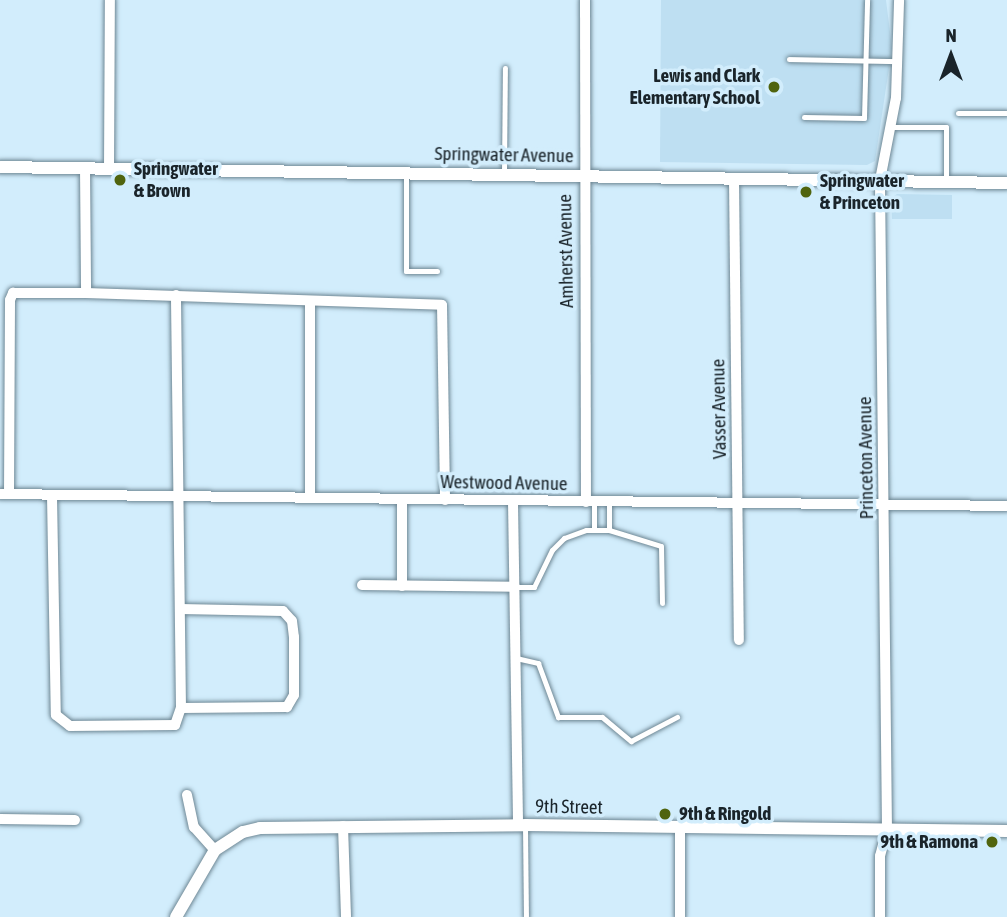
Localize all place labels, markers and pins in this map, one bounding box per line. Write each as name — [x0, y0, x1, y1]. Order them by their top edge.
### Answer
place label: Lewis and Clark Elementary School — [629, 65, 760, 109]
marker: Lewis and Clark Elementary School — [766, 79, 782, 95]
place label: Springwater & Brown — [134, 158, 218, 202]
place label: Springwater & Princeton — [820, 170, 904, 214]
marker: Springwater & Brown — [112, 172, 128, 188]
marker: Springwater & Princeton — [798, 184, 814, 200]
place label: 9th & Ringold — [679, 803, 771, 825]
marker: 9th & Ringold — [657, 806, 673, 822]
place label: 9th & Ramona — [880, 831, 978, 853]
marker: 9th & Ramona — [984, 834, 1000, 850]

